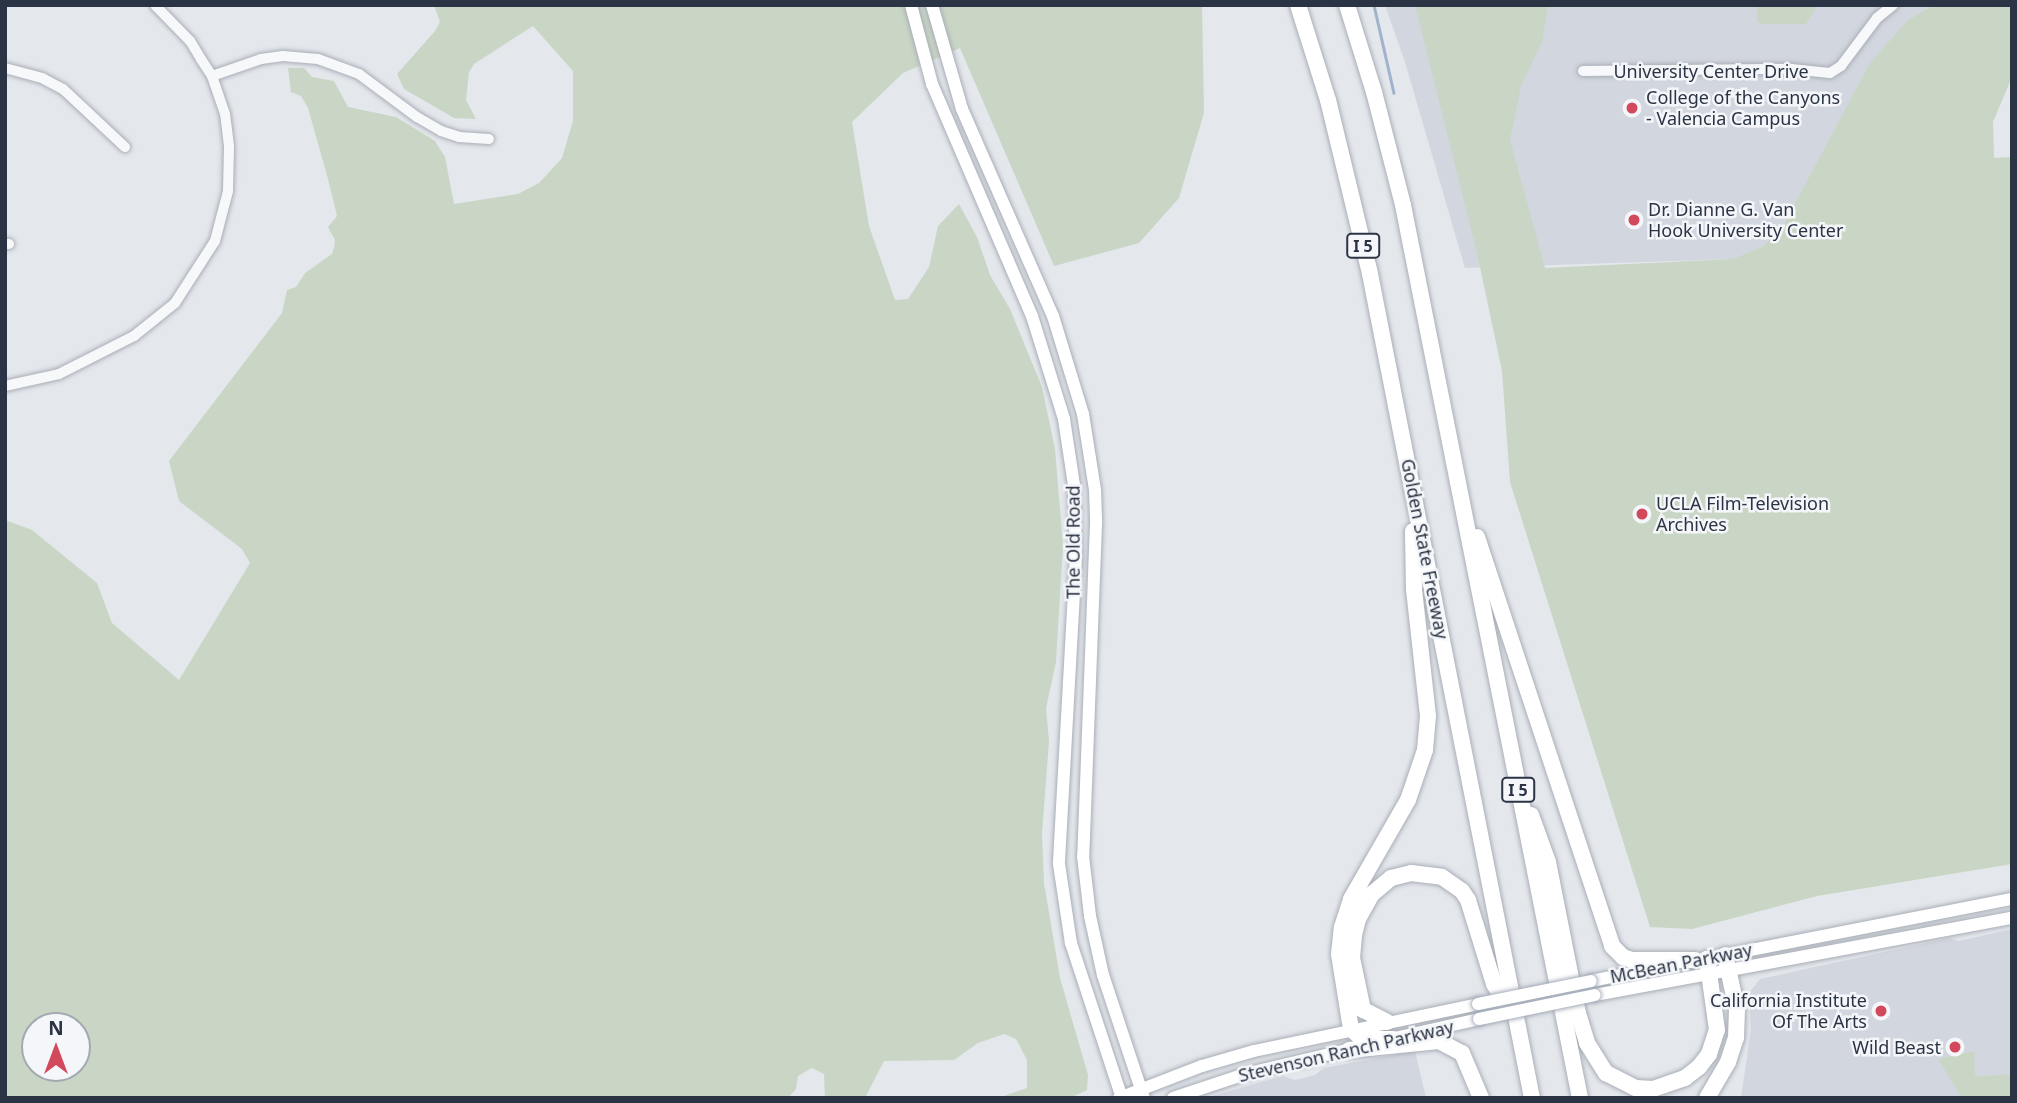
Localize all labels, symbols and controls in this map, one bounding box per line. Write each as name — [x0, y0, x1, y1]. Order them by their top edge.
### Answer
street label: University Center Drive — [1613, 60, 1809, 82]
place label: College of the Canyons - Valencia Campus — [1646, 87, 1840, 130]
marker: College of the Canyons - Valencia Campus — [1624, 100, 1640, 116]
place label: Dr. Dianne G. Van Hook University Center — [1648, 199, 1843, 242]
marker: Dr. Dianne G. Van Hook University Center — [1626, 212, 1642, 228]
road number: I 5 — [1346, 234, 1380, 258]
street label: Golden State Freeway — [1397, 457, 1453, 641]
street label: The Old Road — [1062, 485, 1084, 599]
place label: UCLA Film-Television Archives — [1656, 493, 1829, 536]
marker: UCLA Film-Television Archives — [1634, 506, 1650, 522]
road number: I 5 — [1500, 778, 1536, 803]
street label: McBean Parkway — [1608, 939, 1754, 987]
place label: California Institute Of The Arts — [1710, 990, 1867, 1032]
marker: California Institute Of The Arts — [1873, 1003, 1889, 1019]
north arrow — [21, 1012, 91, 1082]
text: N — [48, 1015, 64, 1041]
street label: Stevenson Ranch Parkway — [1236, 1016, 1456, 1086]
place label: Wild Beast — [1852, 1036, 1941, 1058]
marker: Wild Beast — [1947, 1039, 1963, 1055]

